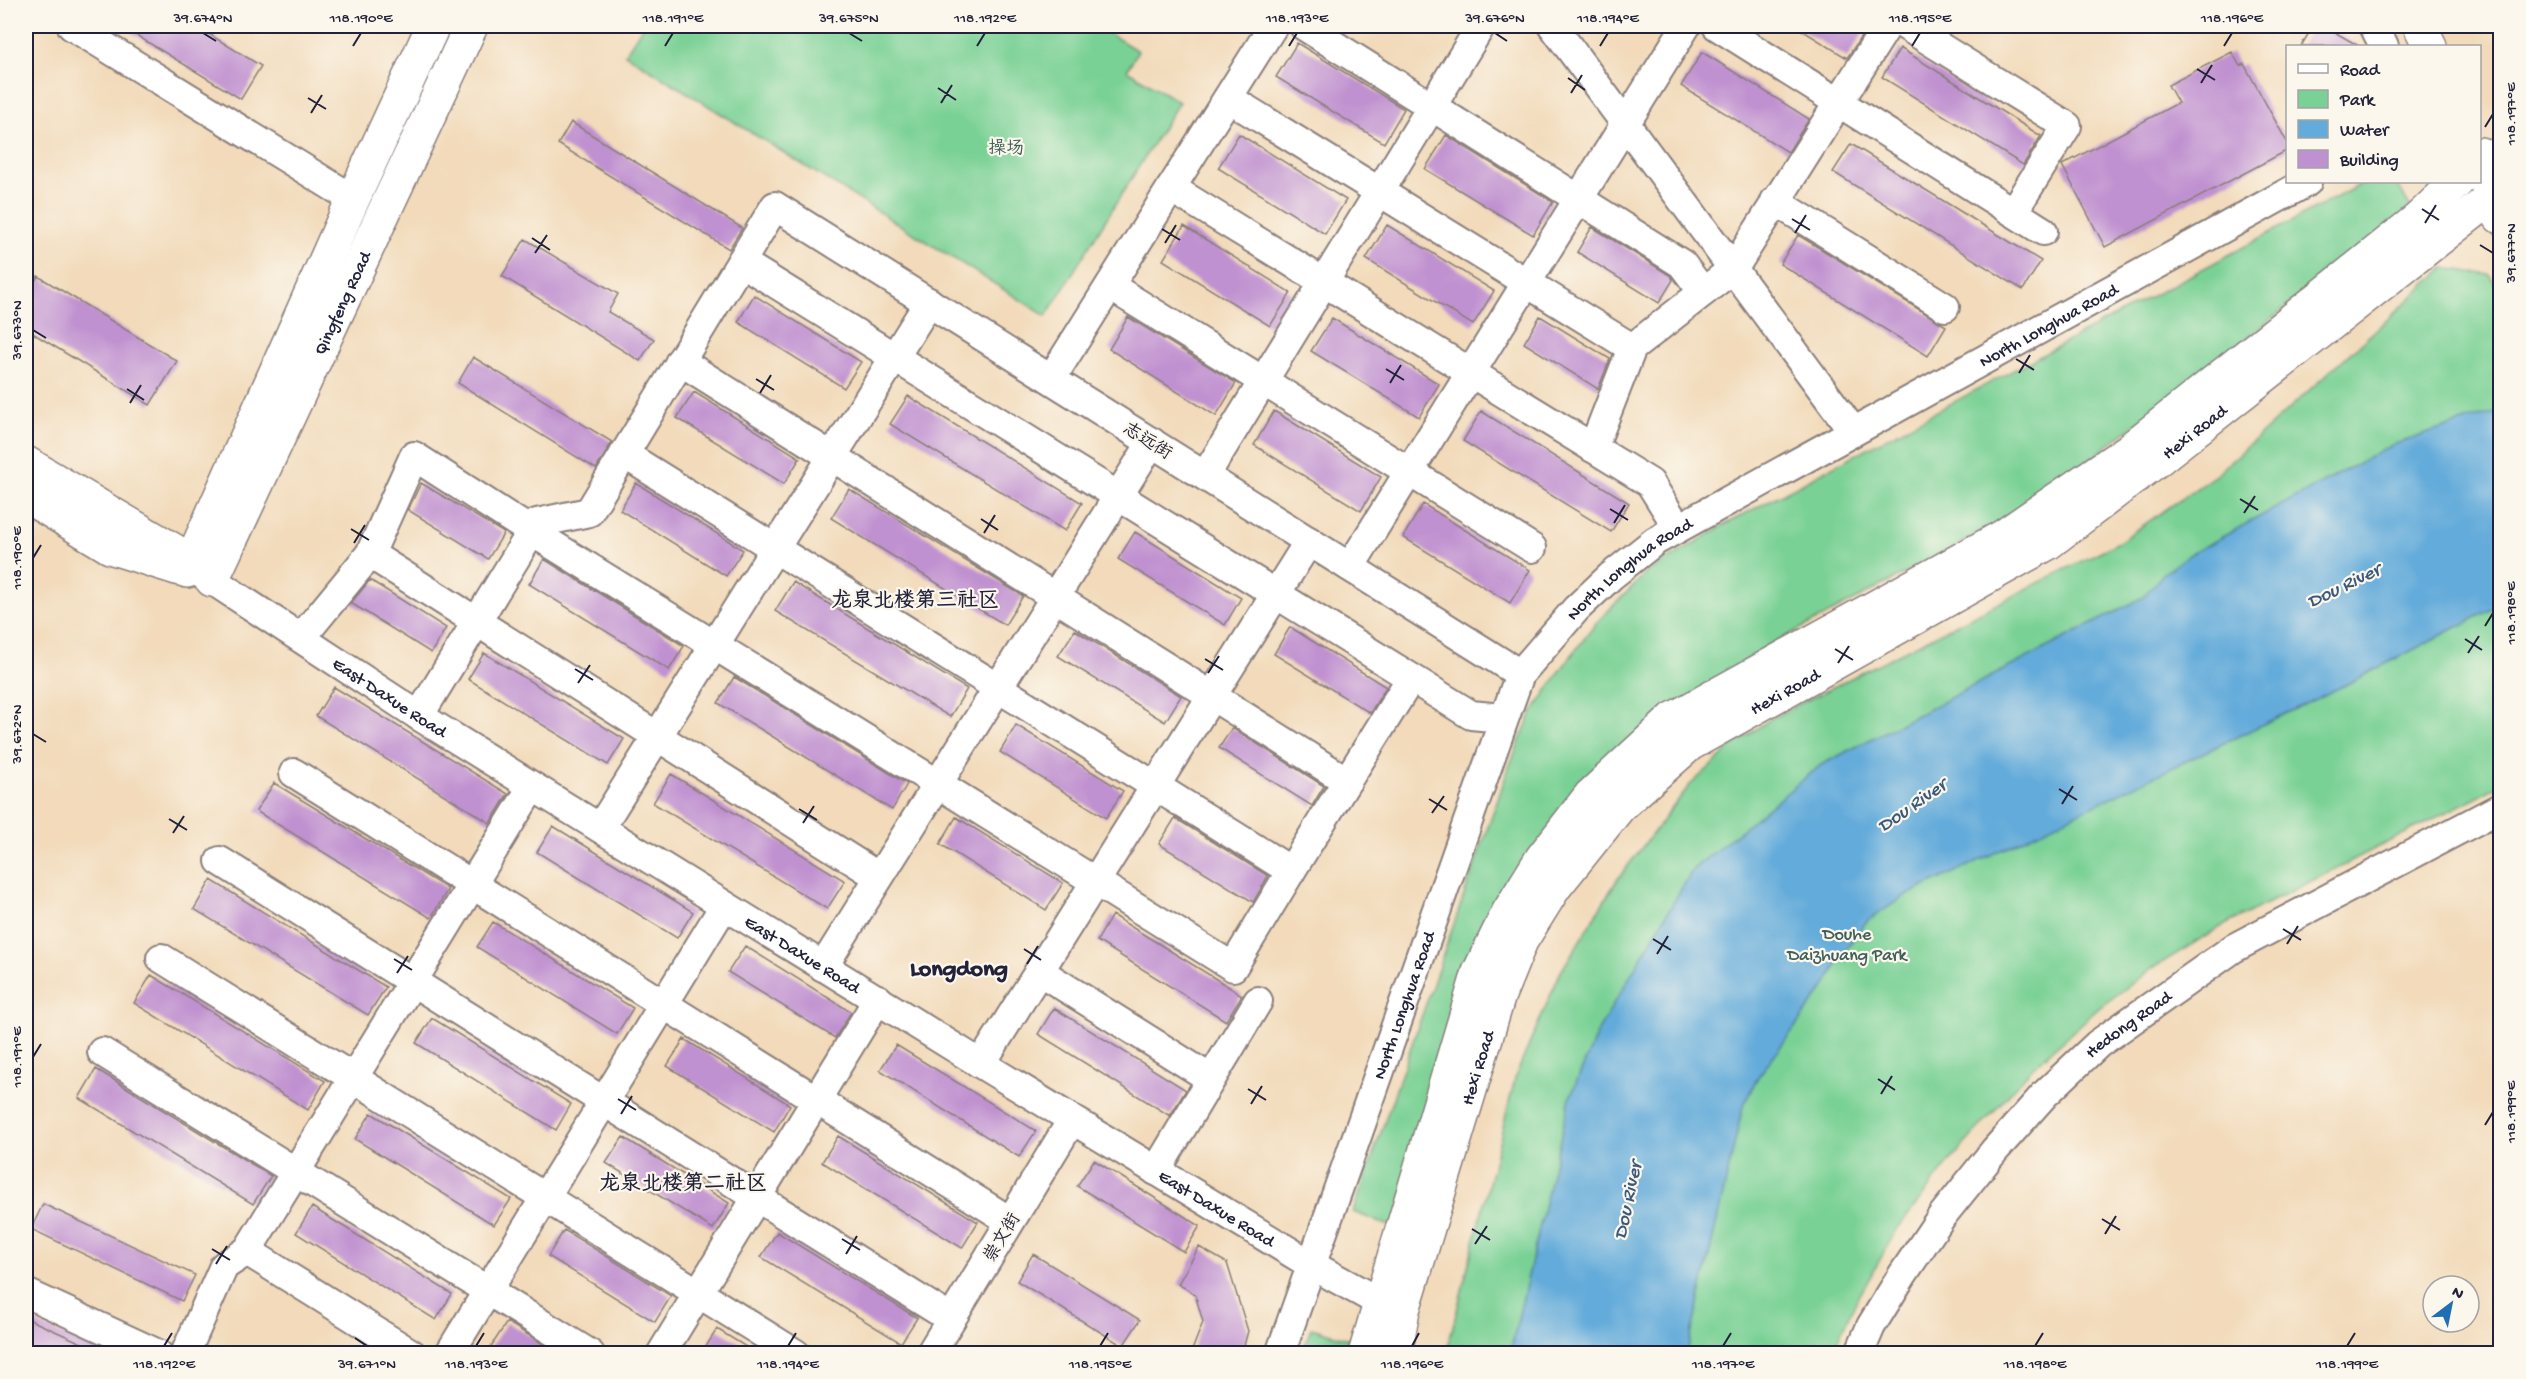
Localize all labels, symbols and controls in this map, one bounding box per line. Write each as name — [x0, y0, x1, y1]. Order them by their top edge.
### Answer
text: 39.674°N — [172, 10, 233, 28]
text: 118.190°E — [328, 10, 393, 28]
text: 118.191°E — [642, 10, 704, 28]
text: 39.675°N — [818, 10, 879, 28]
text: 118.192°E — [953, 10, 1017, 28]
text: 118.193°E — [1265, 10, 1329, 28]
text: 39.676°N — [1464, 10, 1525, 28]
text: 118.194°E — [1576, 10, 1640, 28]
text: 118.195°E — [1888, 10, 1952, 28]
text: 118.196°E — [2200, 10, 2264, 28]
legend — [2286, 45, 2481, 183]
text: Road — [2340, 61, 2381, 82]
text: 118.197°E — [2503, 82, 2521, 146]
text: Park — [2339, 91, 2376, 112]
text: Water — [2340, 121, 2390, 142]
park label: 操场 — [988, 138, 1024, 160]
text: Building — [2339, 151, 2399, 172]
text: 39.677°N — [2503, 223, 2521, 284]
street label: Qingfeng Road — [311, 247, 378, 359]
street label: North Longhua Road — [1976, 279, 2124, 373]
text: 39.673°N — [9, 300, 27, 361]
street label: Hexi Road — [2159, 400, 2233, 465]
street label: 志远街 — [1118, 418, 1176, 465]
street label: North Longhua Road — [1563, 514, 1698, 625]
text: 118.190°E — [9, 526, 27, 591]
water label: Dou River — [2304, 558, 2388, 615]
text: 118.198°E — [2503, 581, 2521, 645]
district label: 龙泉北楼第三社区 — [831, 588, 999, 615]
street label: East Daxue Road — [328, 654, 451, 744]
street label: Hexi Road — [1747, 664, 1826, 721]
text: 39.672°N — [9, 704, 27, 765]
water label: Dou River — [1874, 773, 1955, 839]
street label: East Daxue Road — [740, 912, 864, 1000]
park label: Douhe Daizhuang Park — [1786, 925, 1908, 967]
street label: North Longhua Road — [1370, 928, 1442, 1083]
district label: Longdong — [910, 956, 1008, 985]
street label: Hedong Road — [2082, 986, 2178, 1064]
text: 118.191°E — [9, 1026, 27, 1088]
street label: Hexi Road — [1458, 1027, 1501, 1108]
text: 118.199°E — [2503, 1080, 2521, 1144]
water label: Dou River — [1610, 1156, 1650, 1242]
street label: East Daxue Road — [1154, 1166, 1279, 1254]
district label: 龙泉北楼第二社区 — [599, 1171, 767, 1198]
street label: 崇文街 — [979, 1209, 1026, 1267]
north arrow — [2421, 1274, 2481, 1334]
text: N — [2448, 1283, 2467, 1305]
text: 118.192°E — [132, 1356, 196, 1374]
text: 39.671°N — [337, 1356, 396, 1374]
text: 118.193°E — [444, 1356, 508, 1374]
text: 118.194°E — [756, 1356, 820, 1374]
text: 118.195°E — [1068, 1356, 1132, 1374]
text: 118.196°E — [1380, 1356, 1444, 1374]
text: 118.197°E — [1691, 1356, 1755, 1374]
text: 118.198°E — [2003, 1356, 2067, 1374]
text: 118.199°E — [2315, 1356, 2379, 1374]

